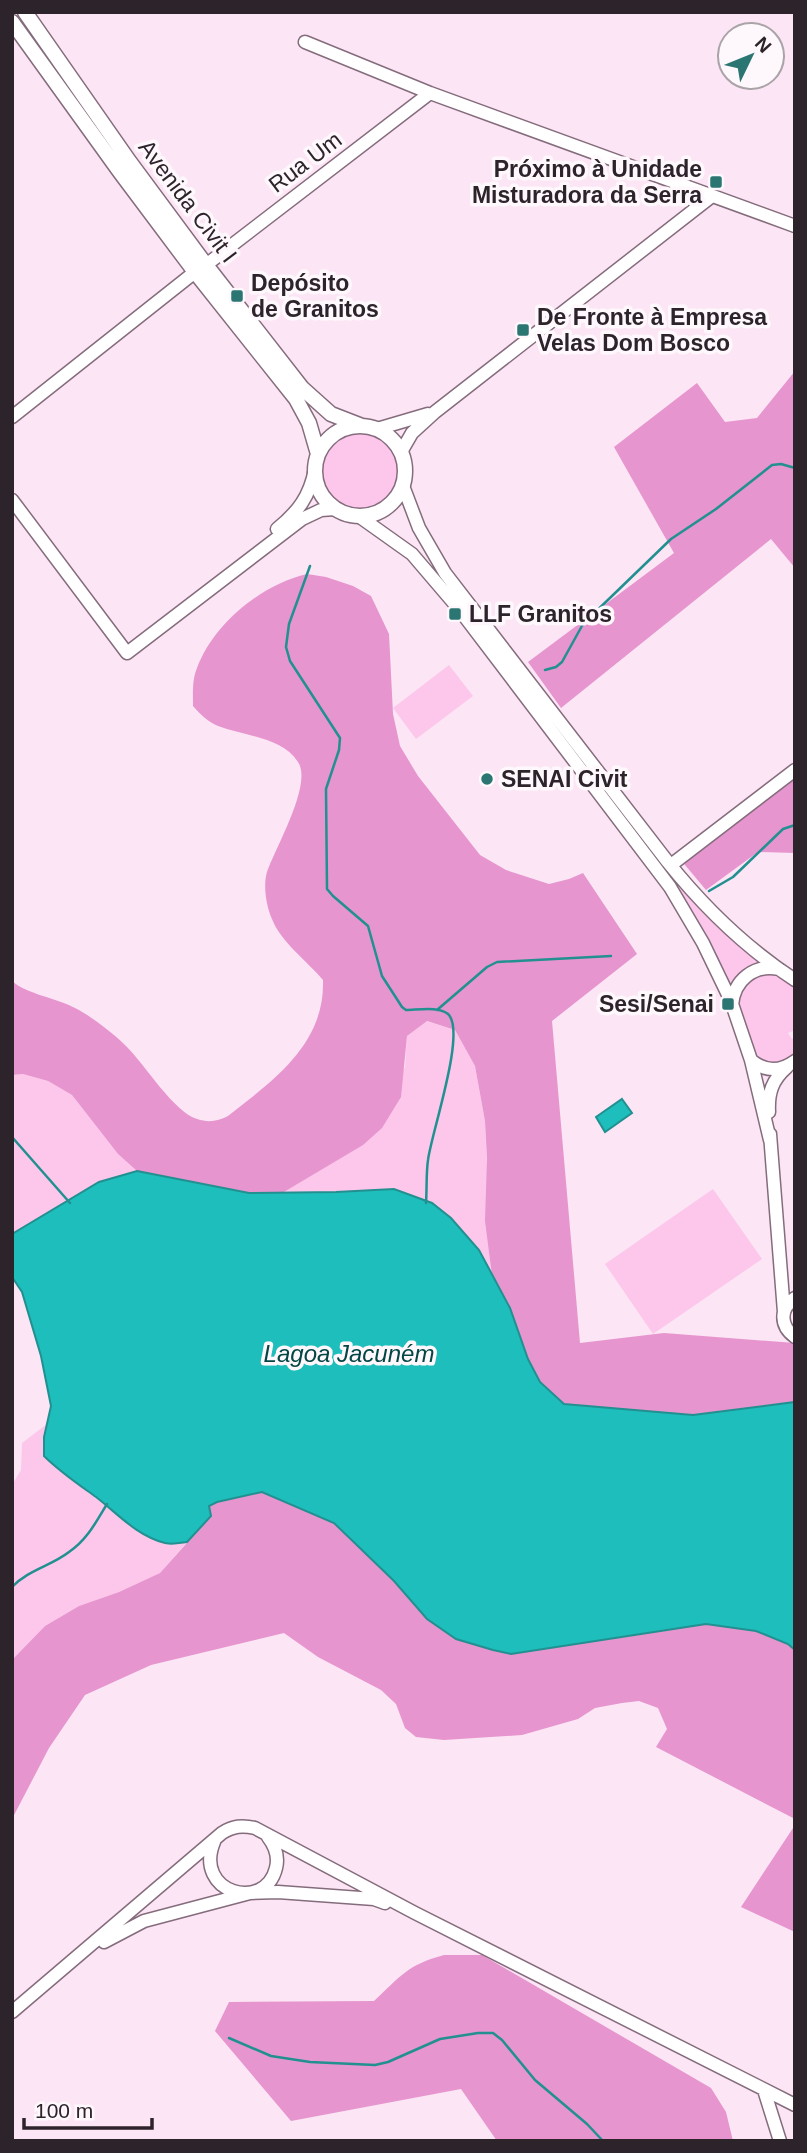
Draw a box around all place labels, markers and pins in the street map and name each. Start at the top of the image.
place label: Próximo à Unidade Misturadora da Serra [472,156,702,208]
marker: Próximo à Unidade Misturadora da Serra [708,174,724,190]
place label: Depósito de Granitos [251,270,379,322]
marker: Depósito de Granitos [229,288,245,304]
place label: De Fronte à Empresa Velas Dom Bosco [537,304,767,356]
marker: De Fronte à Empresa Velas Dom Bosco [515,322,531,338]
place label: LLF Granitos [469,601,612,627]
marker: LLF Granitos [447,606,463,622]
place label: SENAI Civit [501,766,628,792]
marker: SENAI Civit [479,771,495,787]
place label: Sesi/Senai [599,991,714,1017]
marker: Sesi/Senai [720,996,736,1012]

